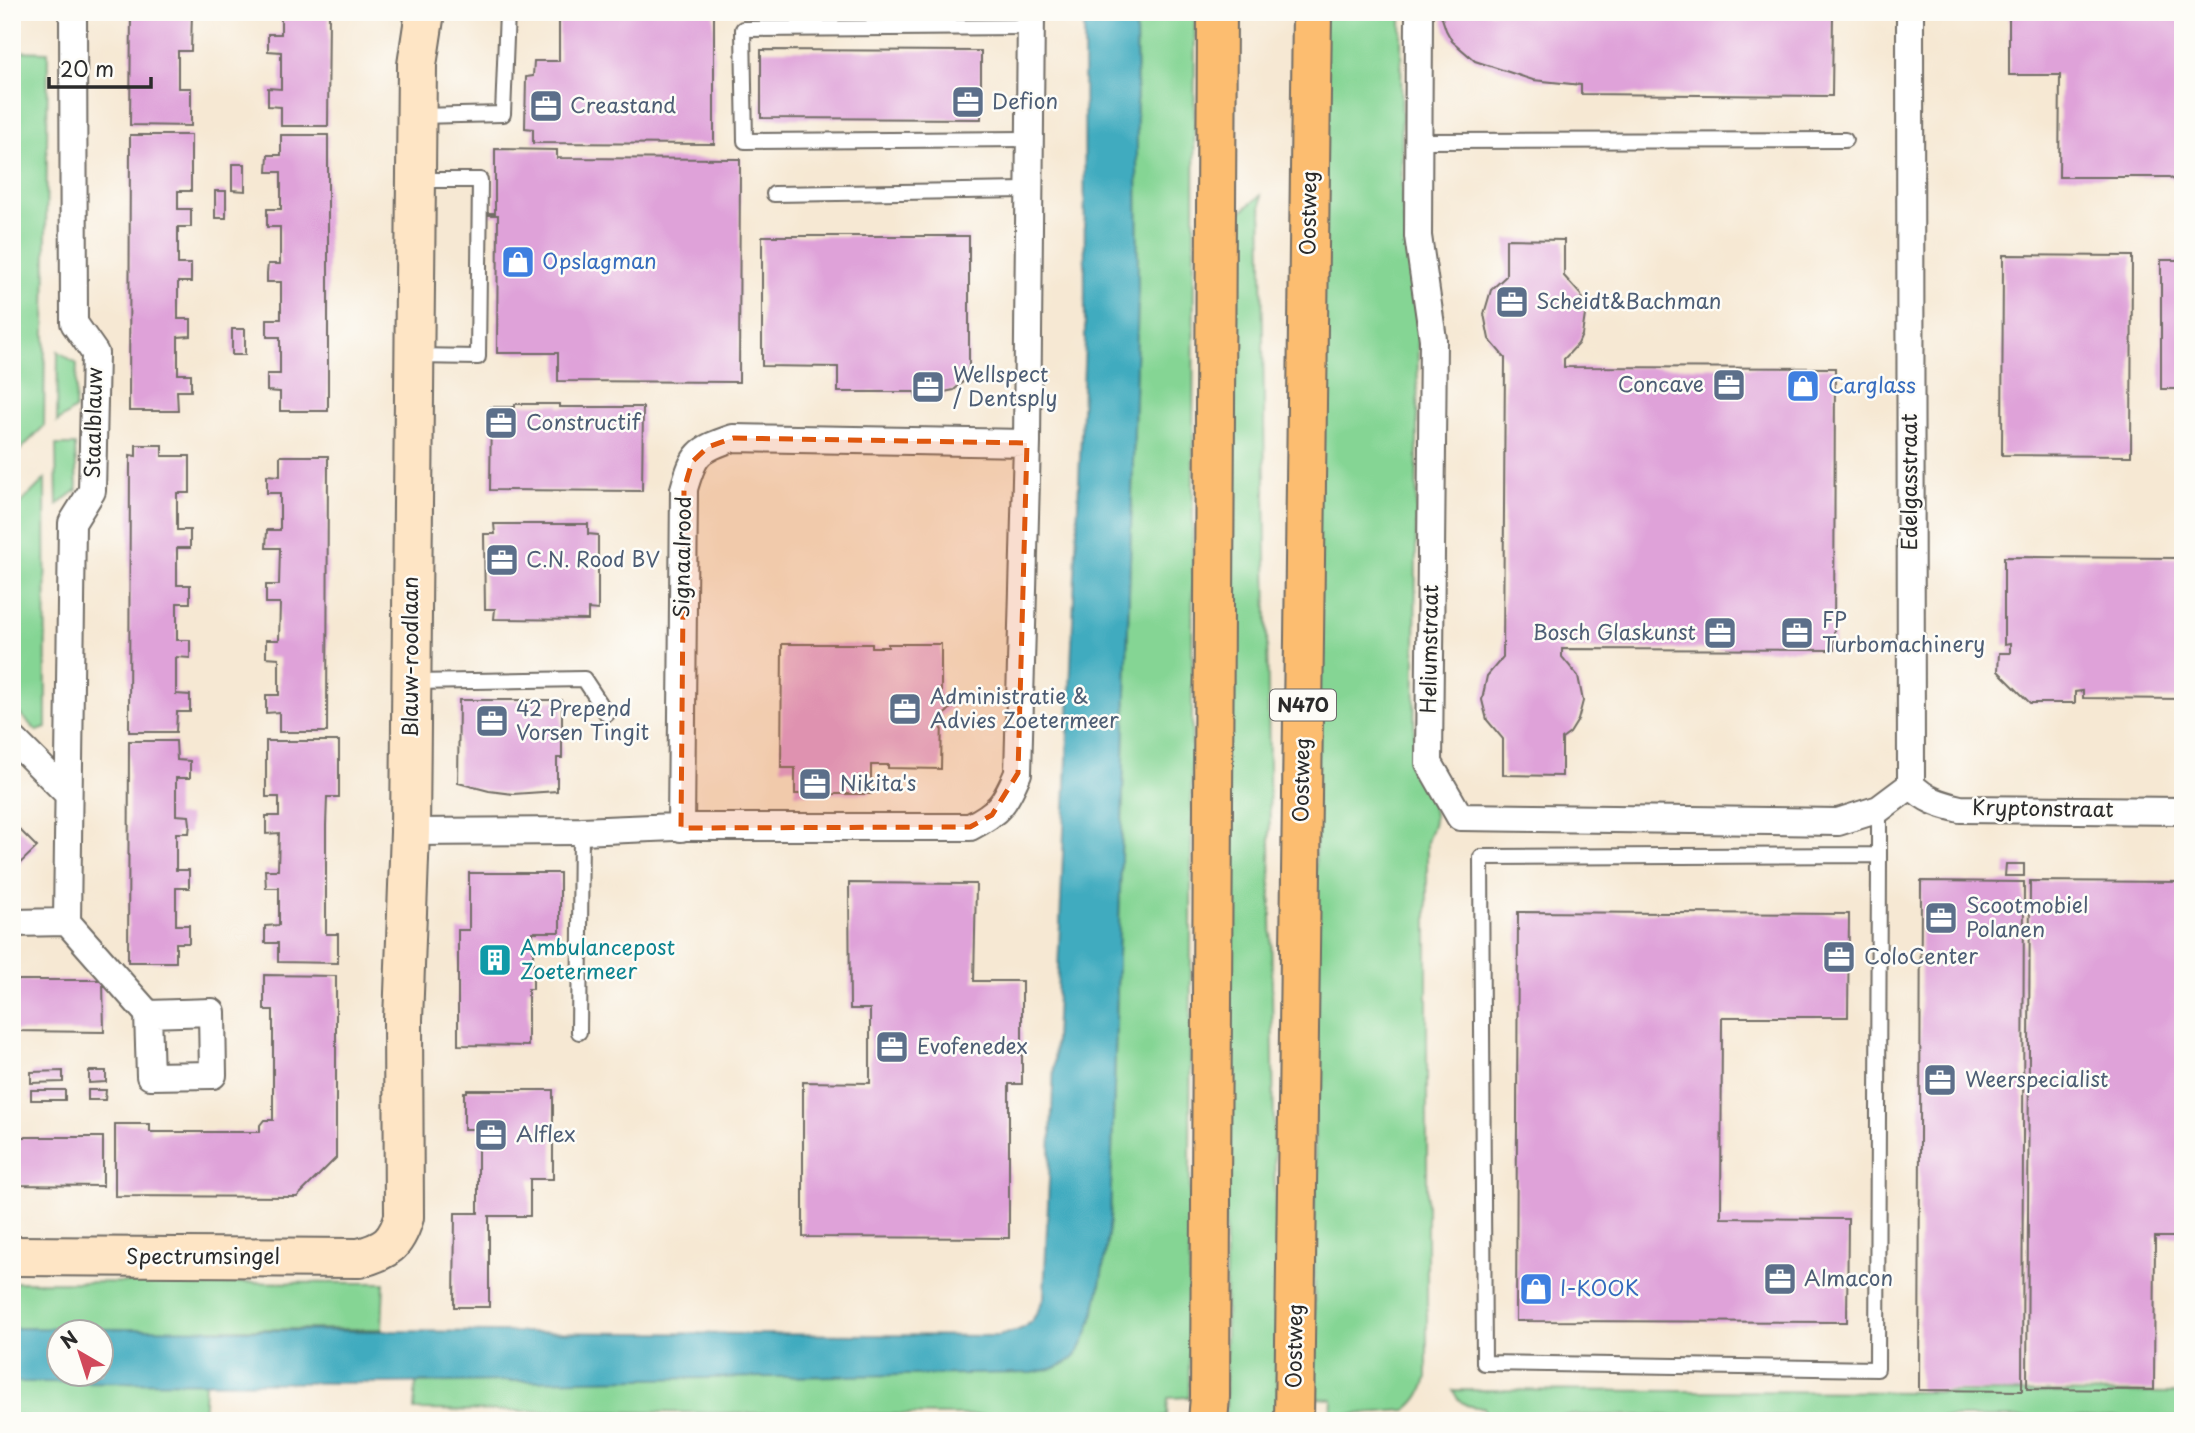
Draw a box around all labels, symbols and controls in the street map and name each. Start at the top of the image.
scale bar [49,46,150,90]
text: 20 m [60,52,114,84]
office icon: Defion [949,83,987,121]
place label: Defion [992,84,1058,116]
office icon: Creastand [527,87,565,125]
place label: Creastand [570,88,676,120]
street label: Oostweg [1290,170,1324,256]
shop icon: Opslagman [499,243,537,281]
place label: Opslagman [542,244,657,276]
office icon: Scheidt&Bachman [1493,283,1531,321]
place label: Scheidt&Bachman [1536,284,1722,316]
place label: Wellspect / Dentsply [953,357,1057,413]
office icon: Concave [1710,366,1748,404]
street label: Staalblauw [75,367,109,479]
place label: Concave [1618,367,1704,399]
shop icon: Carglass [1784,367,1822,405]
office icon: Wellspect / Dentsply [909,368,947,406]
place label: Carglass [1828,368,1916,400]
office icon: Constructif [482,404,520,442]
place label: Constructif [526,405,642,437]
street label: Edelgasstraat [1892,413,1924,551]
street label: Signaalrood [664,496,698,618]
office icon: C.N. Rood BV [483,541,521,579]
place label: C.N. Rood BV [526,542,660,574]
street label: Blauw-roodlaan [393,576,425,738]
street label: Heliumstraat [1411,584,1445,714]
place label: FP Turbomachinery [1822,603,1985,659]
office icon: Bosch Glaskunst [1701,614,1739,652]
office icon: FP Turbomachinery [1778,614,1816,652]
place label: Bosch Glaskunst [1533,615,1696,647]
place label: Administratie & Advies Zoetermeer [930,679,1119,735]
office icon: Administratie & Advies Zoetermeer [886,690,924,728]
road number: N470 [1270,690,1336,720]
place label: 42 Prepend Vorsen Tingit [516,691,649,747]
office icon: 42 Prepend Vorsen Tingit [473,702,511,740]
street label: Oostweg [1283,737,1317,823]
office icon: Nikita's [796,765,834,803]
place label: Nikita's [840,766,916,798]
street label: Kryptonstraat [1972,790,2114,824]
place label: Scootmobiel Polanen [1966,888,2089,944]
office icon: Scootmobiel Polanen [1922,899,1960,937]
place label: Ambulancepost Zoetermeer [520,930,675,986]
office icon: ColoCenter [1820,938,1858,976]
place label: ColoCenter [1864,939,1978,971]
building icon: Ambulancepost Zoetermeer [476,941,514,979]
office icon: Evofenedex [873,1028,911,1066]
place label: Evofenedex [917,1029,1028,1061]
office icon: Weerspecialist [1921,1061,1959,1099]
place label: Weerspecialist [1965,1062,2108,1094]
office icon: Alflex [472,1116,510,1154]
place label: Alflex [516,1117,576,1149]
street label: Spectrumsingel [126,1239,280,1271]
office icon: Almacon [1761,1260,1799,1298]
place label: Almacon [1804,1261,1893,1293]
shop icon: I-KOOK [1517,1270,1555,1308]
place label: I-KOOK [1560,1271,1639,1303]
street label: Oostweg [1276,1303,1310,1389]
north arrow [46,1318,116,1388]
text: N [54,1323,83,1355]

